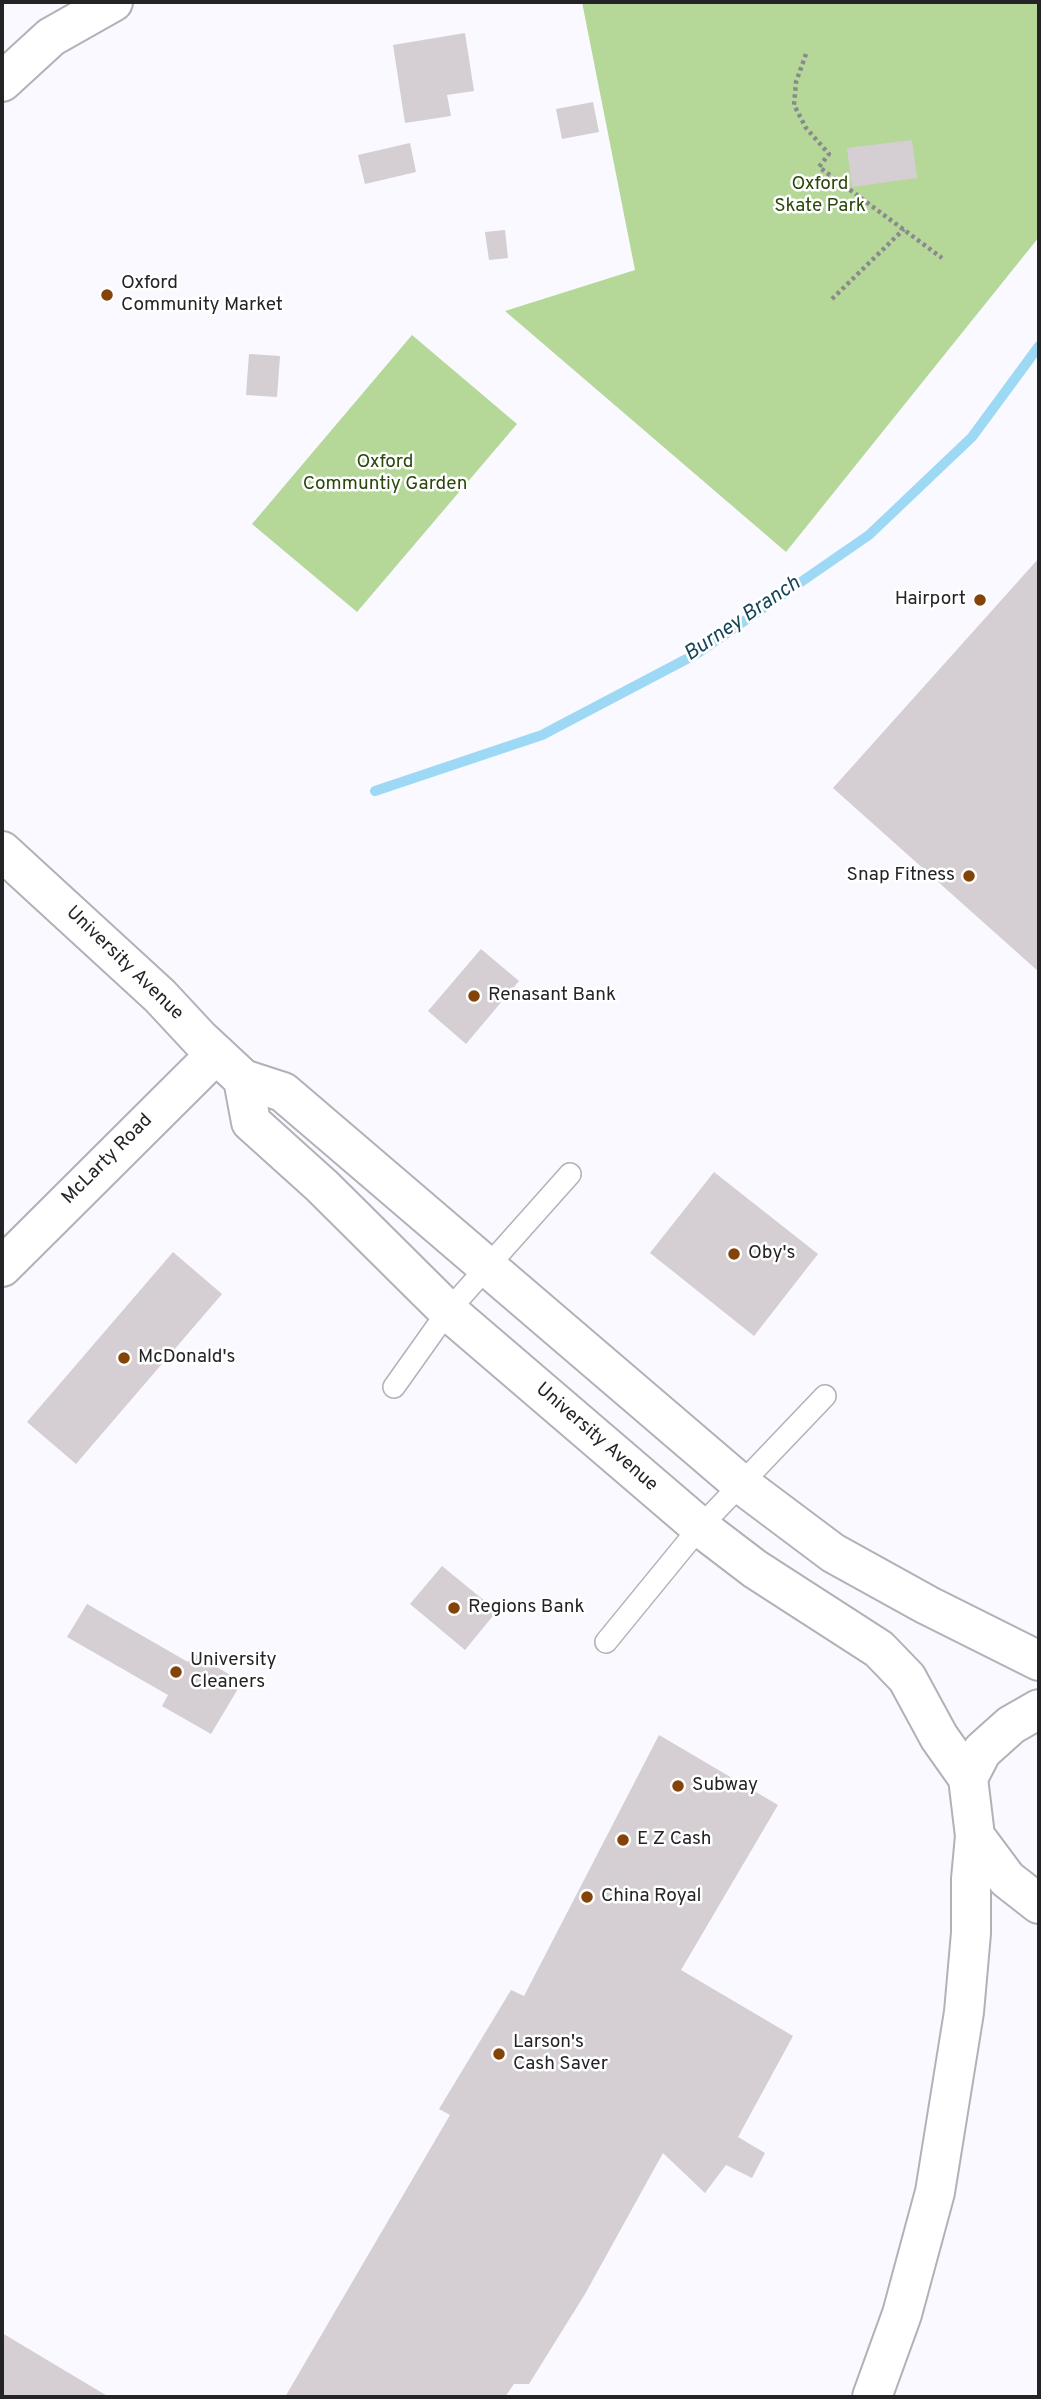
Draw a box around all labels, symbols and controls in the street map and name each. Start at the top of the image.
park label: Oxford Skate Park [774,174,866,218]
place label: Oxford Community Market [121,273,283,317]
marker: Oxford Community Market [99,287,115,303]
park label: Oxford Communtiy Garden [303,452,467,496]
water label: Burney Branch [680,572,806,668]
place label: Hairport [895,589,966,611]
marker: Hairport [972,592,988,608]
place label: Snap Fitness [847,865,955,887]
marker: Snap Fitness [961,868,977,884]
street label: University Avenue [61,902,187,1026]
place label: Renasant Bank [488,985,616,1007]
marker: Renasant Bank [466,988,482,1004]
street label: McLarty Road [58,1110,158,1210]
place label: Oby's [748,1243,795,1265]
marker: Oby's [726,1246,742,1262]
place label: McDonald's [138,1347,236,1369]
marker: McDonald's [116,1350,132,1366]
street label: University Avenue [530,1379,662,1497]
place label: Regions Bank [468,1597,584,1619]
marker: Regions Bank [446,1600,462,1616]
place label: University Cleaners [190,1650,276,1694]
marker: University Cleaners [168,1664,184,1680]
place label: Subway [692,1775,758,1797]
marker: Subway [670,1778,686,1794]
place label: E Z Cash [637,1829,712,1851]
marker: E Z Cash [615,1832,631,1848]
place label: China Royal [601,1886,701,1908]
marker: China Royal [579,1889,595,1905]
place label: Larson's Cash Saver [513,2032,608,2076]
marker: Larson's Cash Saver [491,2046,507,2062]

